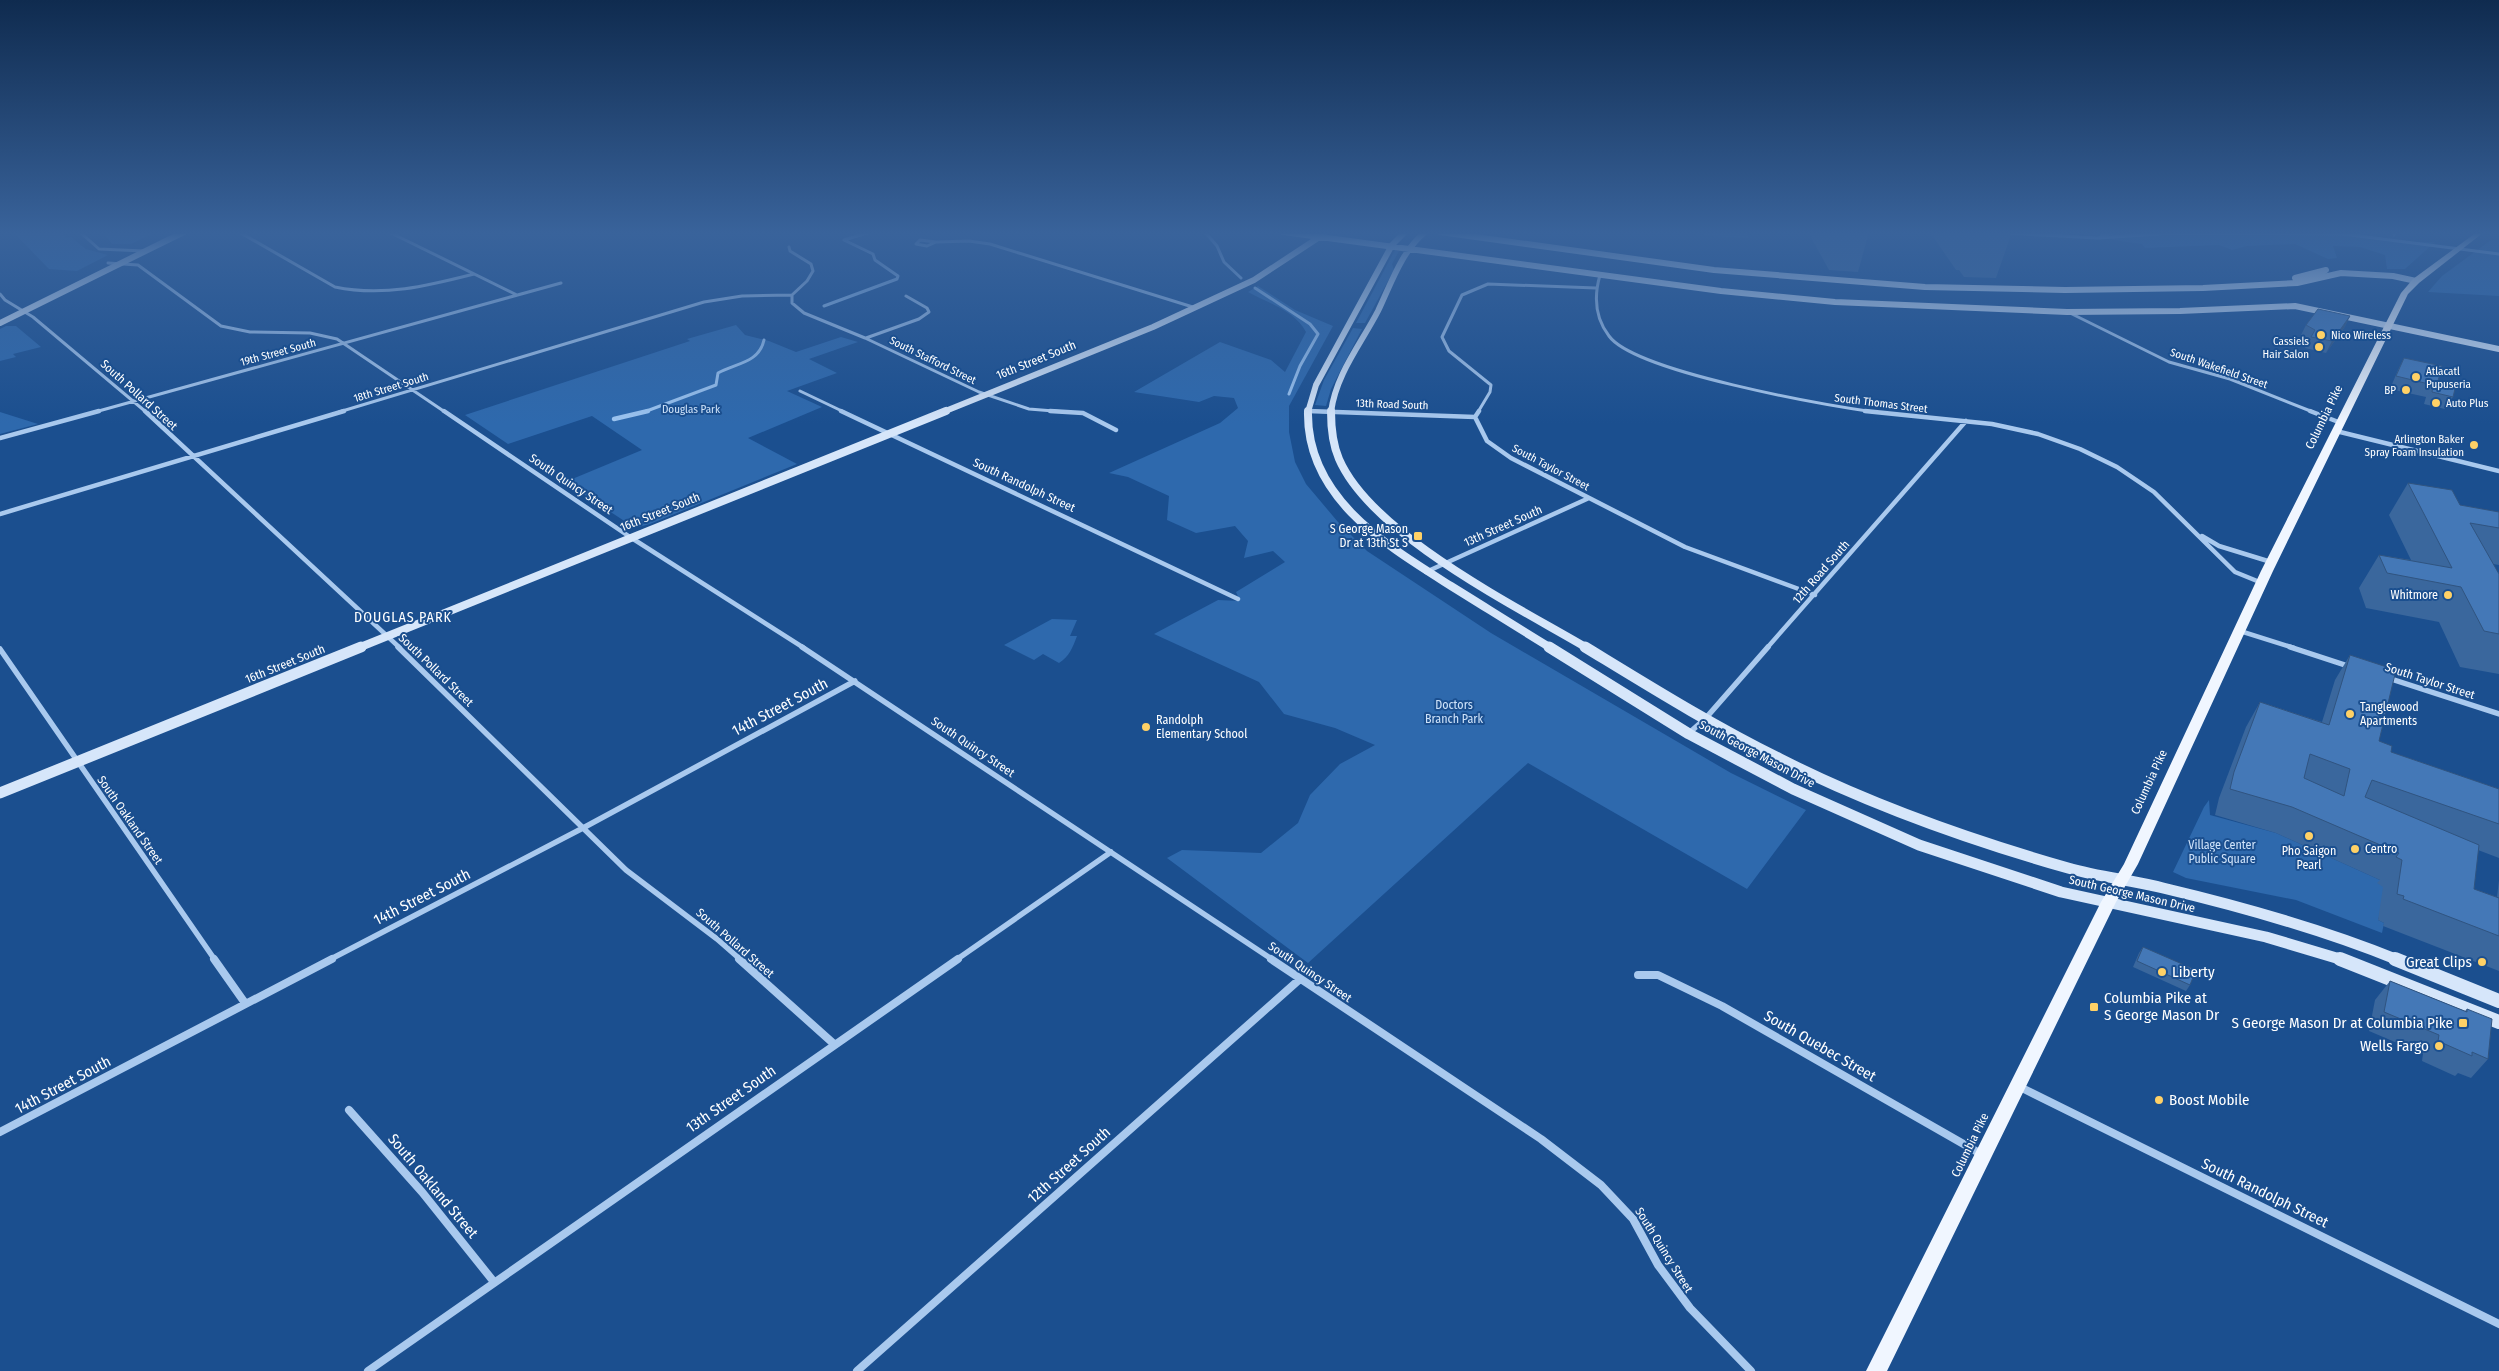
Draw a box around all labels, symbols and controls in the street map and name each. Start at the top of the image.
marker: Nico Wireless [2315,329,2327,341]
place label: Nico Wireless [2331,329,2391,342]
street label: South Stafford Street [887,334,979,387]
place label: Cassiels Hair Salon [2263,335,2309,361]
street label: 19th Street South [239,336,317,369]
street label: 16th Street South [994,338,1078,382]
marker: Cassiels Hair Salon [2313,341,2325,353]
street label: South Wakefield Street [2168,346,2270,391]
street label: South Pollard Street [98,357,180,433]
place label: Atlacatl Pupuseria [2426,365,2471,391]
street label: 18th Street South [352,370,430,405]
marker: Atlacatl Pupuseria [2410,371,2422,383]
street label: Columbia Pike [2302,383,2346,451]
place label: BP [2384,384,2396,397]
marker: BP [2400,384,2412,396]
street label: South Thomas Street [1834,391,1929,416]
street label: 13th Road South [1355,397,1429,412]
marker: Auto Plus [2430,397,2442,409]
place label: Auto Plus [2446,397,2489,410]
park label: Douglas Park [662,403,721,416]
place label: Arlington Baker Spray Foam Insulation [2365,433,2464,459]
marker: Arlington Baker Spray Foam Insulation [2468,439,2480,451]
street label: South Taylor Street [1510,442,1592,493]
street label: South Quincy Street [527,451,615,517]
street label: South Randolph Street [971,455,1077,515]
street label: 16th Street South [618,490,702,534]
street label: 13th Street South [1462,502,1544,550]
place label: S George Mason Dr at 13th St S [1330,522,1408,550]
marker: S George Mason Dr at 13th St S [1412,530,1424,542]
street label: 12th Road South [1790,537,1852,607]
place label: Whitmore [2390,588,2438,602]
marker: Whitmore [2442,589,2454,601]
district label: DOUGLAS PARK [354,609,452,626]
street label: South Pollard Street [396,631,476,709]
street label: 16th Street South [243,642,327,686]
street label: South Taylor Street [2383,660,2477,702]
street label: 14th Street South [729,674,831,740]
park label: Doctors Branch Park [1425,698,1483,726]
place label: Tanglewood Apartments [2360,700,2419,728]
marker: Tanglewood Apartments [2344,708,2356,720]
place label: Randolph Elementary School [1156,713,1247,741]
street label: South Quincy Street [929,714,1017,780]
street label: South George Mason Drive [1697,717,1817,791]
marker: Randolph Elementary School [1140,721,1152,733]
street label: Columbia Pike [2128,747,2170,817]
street label: South Oakland Street [94,773,166,867]
marker: Pho Saigon Pearl [2303,830,2315,842]
park label: Village Center Public Square [2188,838,2256,866]
place label: Centro [2365,842,2397,856]
marker: Centro [2349,843,2361,855]
place label: Pho Saigon Pearl [2282,844,2336,872]
street label: 14th Street South [371,865,473,929]
street label: South George Mason Drive [2067,873,2197,915]
street label: South Pollard Street [693,905,777,981]
street label: South Quincy Street [1266,939,1354,1005]
place label: Great Clips [2406,953,2472,971]
marker: Great Clips [2476,956,2488,968]
place label: Liberty [2172,963,2215,981]
marker: Liberty [2156,966,2168,978]
place label: Columbia Pike at S George Mason Dr [2104,989,2220,1024]
marker: Columbia Pike at S George Mason Dr [2088,1001,2100,1013]
street label: South Quebec Street [1761,1007,1879,1085]
place label: S George Mason Dr at Columbia Pike [2231,1014,2453,1032]
marker: S George Mason Dr at Columbia Pike [2457,1017,2469,1029]
place label: Wells Fargo [2360,1037,2429,1055]
marker: Wells Fargo [2433,1040,2445,1052]
street label: 14th Street South [12,1052,114,1118]
street label: 13th Street South [683,1061,779,1137]
place label: Boost Mobile [2169,1091,2249,1109]
marker: Boost Mobile [2153,1094,2165,1106]
street label: Columbia Pike [1948,1111,1992,1179]
street label: 12th Street South [1024,1123,1114,1207]
street label: South Oakland Street [384,1130,482,1242]
street label: South Randolph Street [2199,1154,2331,1232]
street label: South Quincy Street [1632,1205,1696,1295]

